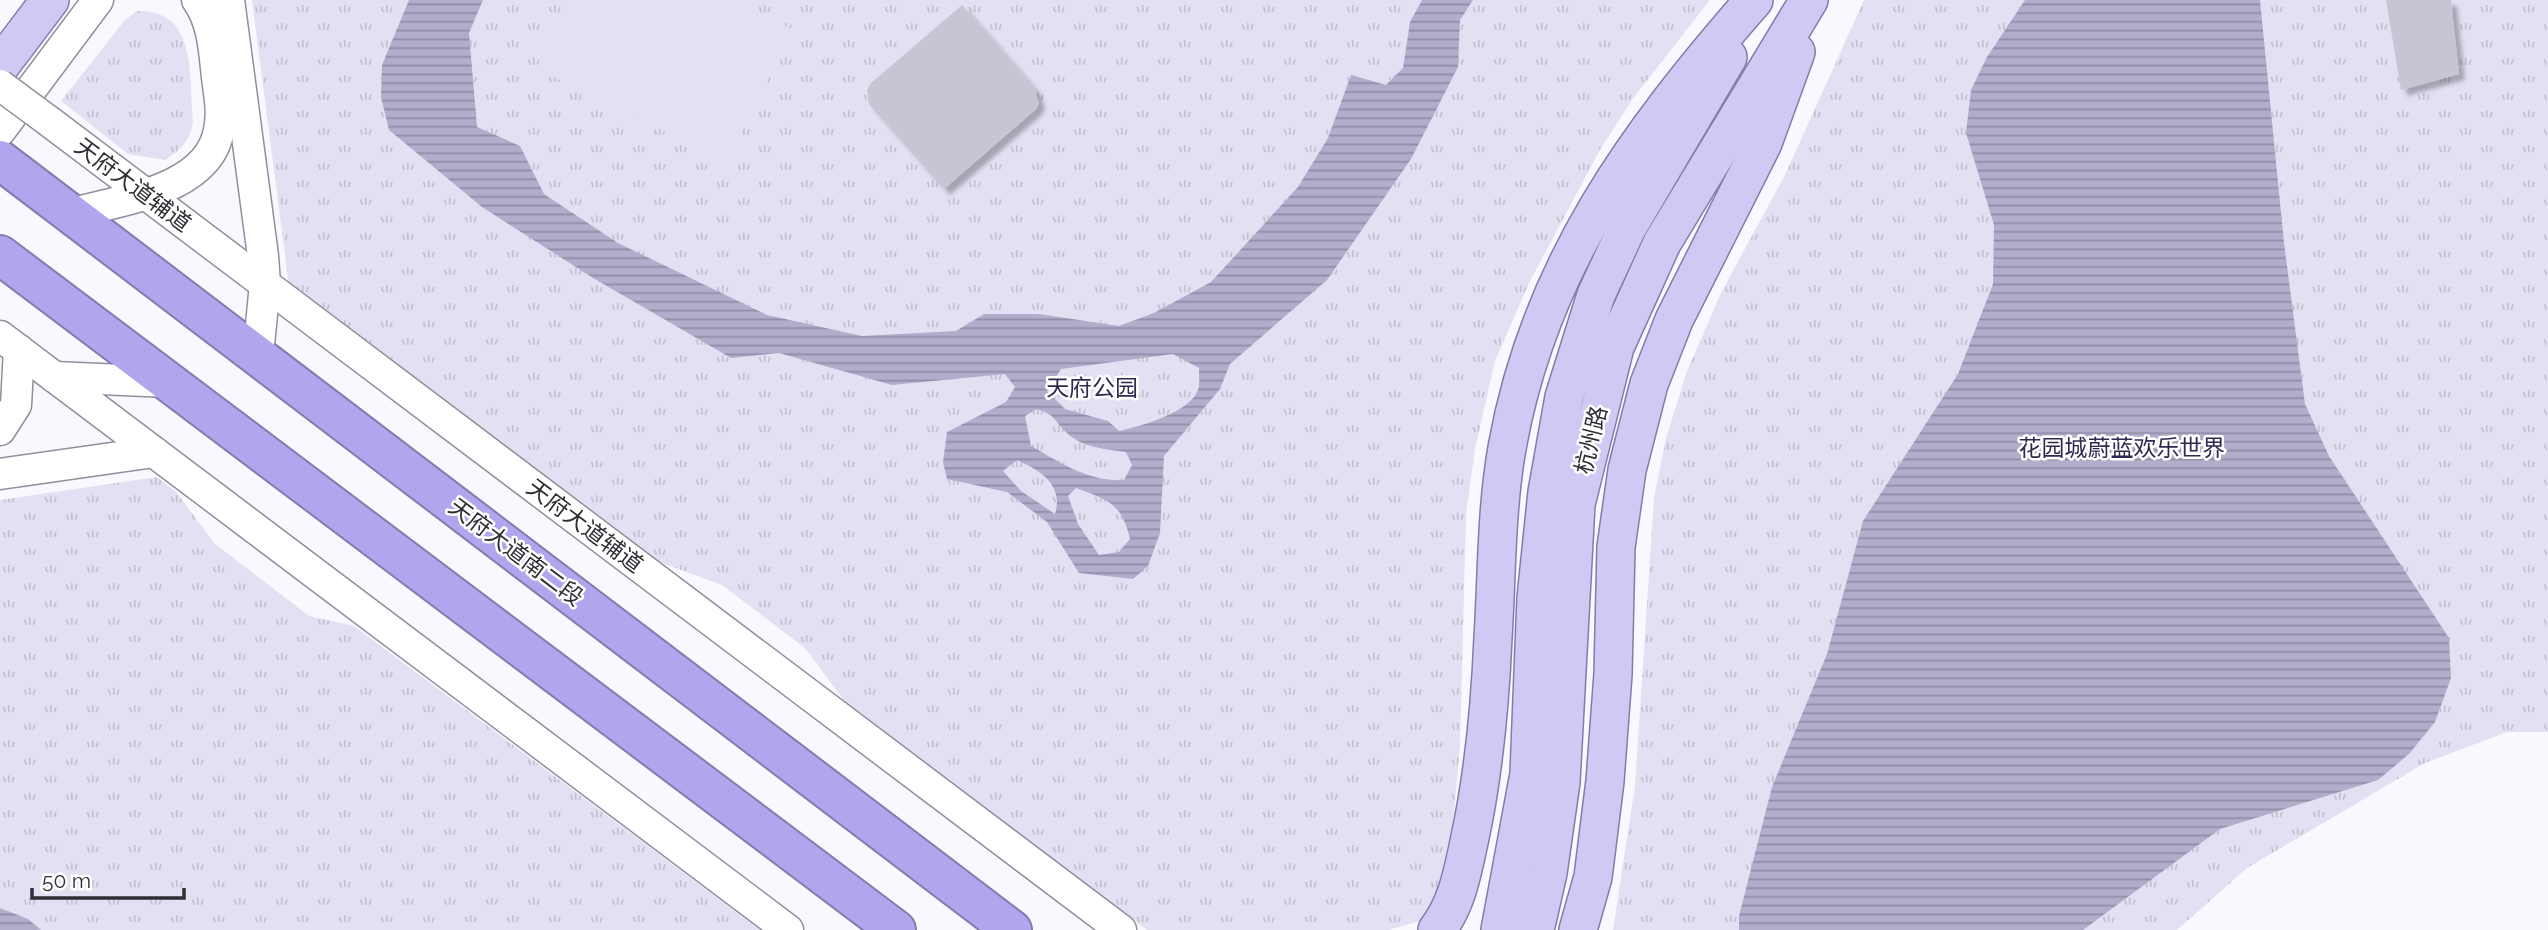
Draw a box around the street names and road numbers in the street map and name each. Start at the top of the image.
street label: 天府大道辅道 [70,132,197,237]
street label: 杭州路 [1569,403,1612,477]
street label: 天府大道辅道 [522,473,649,578]
street label: 天府大道南二段 [444,492,589,611]

